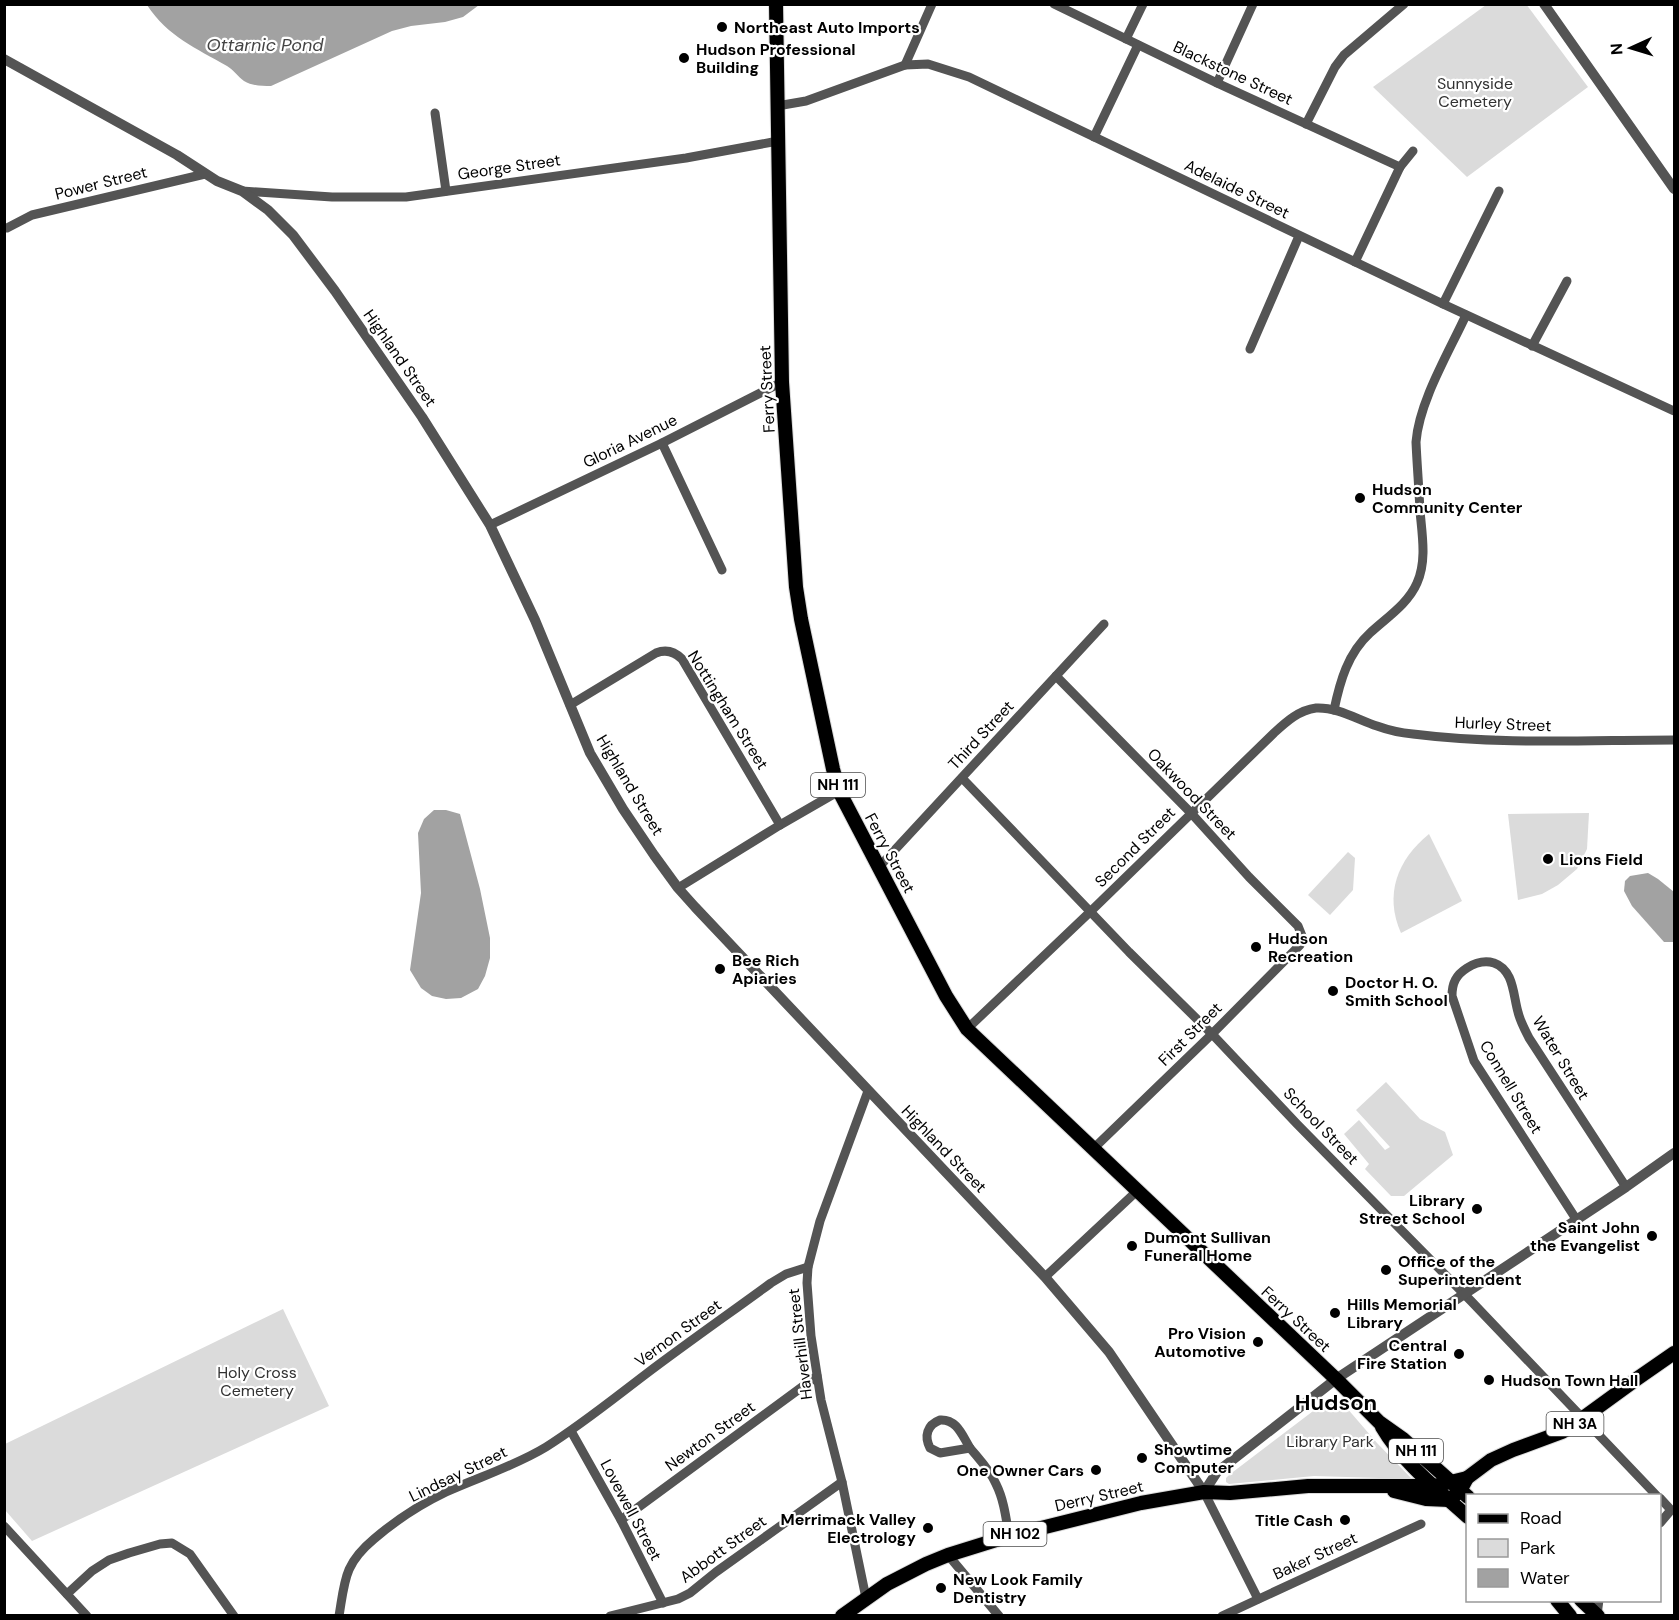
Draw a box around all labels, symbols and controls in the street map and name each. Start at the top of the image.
place label: Northeast Auto Imports [734,17,920,38]
north arrow [1601,18,1661,78]
marker: Northeast Auto Imports [715,20,729,34]
water label: Ottarnic Pond [206,33,324,57]
street label: Blackstone Street [1170,36,1296,110]
place label: Hudson Professional Building [696,39,856,78]
text: N [1606,42,1627,56]
marker: Hudson Professional Building [677,51,691,65]
park label: Sunnyside Cemetery [1437,73,1513,112]
street label: George Street [456,149,562,185]
street label: Adelaide Street [1181,155,1293,223]
street label: Power Street [53,161,149,205]
street label: Highland Street [359,305,441,411]
street label: Ferry Street [754,345,780,433]
street label: Gloria Avenue [579,409,681,473]
place label: Hudson Community Center [1372,479,1523,518]
marker: Hudson Community Center [1353,491,1367,505]
street label: Nottingham Street [683,647,773,773]
street label: Third Street [944,696,1018,774]
street label: Hurley Street [1454,712,1552,736]
street label: Highland Street [592,731,668,839]
street label: Oakwood Street [1143,744,1241,844]
road number: NH 111 [811,773,865,797]
street label: Second Street [1090,802,1180,892]
street label: Ferry Street [860,809,920,897]
place label: Lions Field [1560,849,1643,870]
marker: Lions Field [1541,852,1555,866]
place label: Hudson Recreation [1268,928,1353,967]
marker: Hudson Recreation [1249,940,1263,954]
place label: Bee Rich Apiaries [732,950,799,989]
marker: Bee Rich Apiaries [713,962,727,976]
place label: Doctor H. O. Smith School [1345,972,1448,1011]
marker: Doctor H. O. Smith School [1326,984,1340,998]
street label: First Street [1154,998,1226,1070]
street label: Water Street [1528,1012,1594,1104]
street label: Connell Street [1475,1037,1547,1137]
street label: School Street [1279,1083,1363,1169]
street label: Highland Street [897,1101,991,1197]
place label: Library Street School [1359,1190,1465,1229]
marker: Library Street School [1470,1202,1484,1216]
place label: Saint John the Evangelist [1530,1217,1640,1256]
place label: Dumont Sullivan Funeral Home [1144,1227,1271,1266]
marker: Saint John the Evangelist [1645,1229,1659,1243]
marker: Dumont Sullivan Funeral Home [1125,1239,1139,1253]
place label: Office of the Superintendent [1398,1251,1522,1290]
marker: Office of the Superintendent [1379,1263,1393,1277]
street label: Ferry Street [1257,1281,1335,1357]
street label: Haverhill Street [783,1287,817,1401]
street label: Vernon Street [631,1294,725,1372]
place label: Hills Memorial Library [1347,1294,1457,1333]
marker: Hills Memorial Library [1328,1306,1342,1320]
place label: Pro Vision Automotive [1154,1323,1246,1362]
marker: Pro Vision Automotive [1251,1335,1265,1349]
place label: Central Fire Station [1357,1335,1447,1374]
marker: Central Fire Station [1452,1347,1466,1361]
park label: Holy Cross Cemetery [217,1362,297,1401]
place label: Hudson Town Hall [1501,1370,1638,1391]
marker: Hudson Town Hall [1482,1373,1496,1387]
district label: Hudson [1295,1388,1377,1417]
street label: Newton Street [661,1396,759,1476]
road number: NH 3A [1546,1412,1604,1436]
park label: Library Park [1286,1431,1374,1452]
place label: Showtime Computer [1154,1439,1234,1478]
road number: NH 111 [1389,1439,1443,1463]
street label: Lindsay Street [406,1441,510,1507]
marker: Showtime Computer [1135,1451,1149,1465]
street label: Lovewell Street [596,1456,666,1564]
place label: One Owner Cars [956,1460,1084,1481]
marker: One Owner Cars [1089,1463,1103,1477]
street label: Derry Street [1053,1476,1145,1516]
legend [1466,1494,1661,1602]
text: Road [1520,1506,1562,1530]
place label: Merrimack Valley Electrology [780,1509,916,1548]
place label: Title Cash [1255,1510,1333,1531]
street label: Abbott Street [676,1511,770,1587]
marker: Title Cash [1338,1513,1352,1527]
marker: Merrimack Valley Electrology [921,1521,935,1535]
road number: NH 102 [984,1522,1046,1546]
street label: Baker Street [1270,1527,1360,1585]
text: Park [1520,1536,1556,1560]
text: Water [1520,1566,1570,1590]
place label: New Look Family Dentistry [953,1569,1083,1608]
marker: New Look Family Dentistry [934,1581,948,1595]

